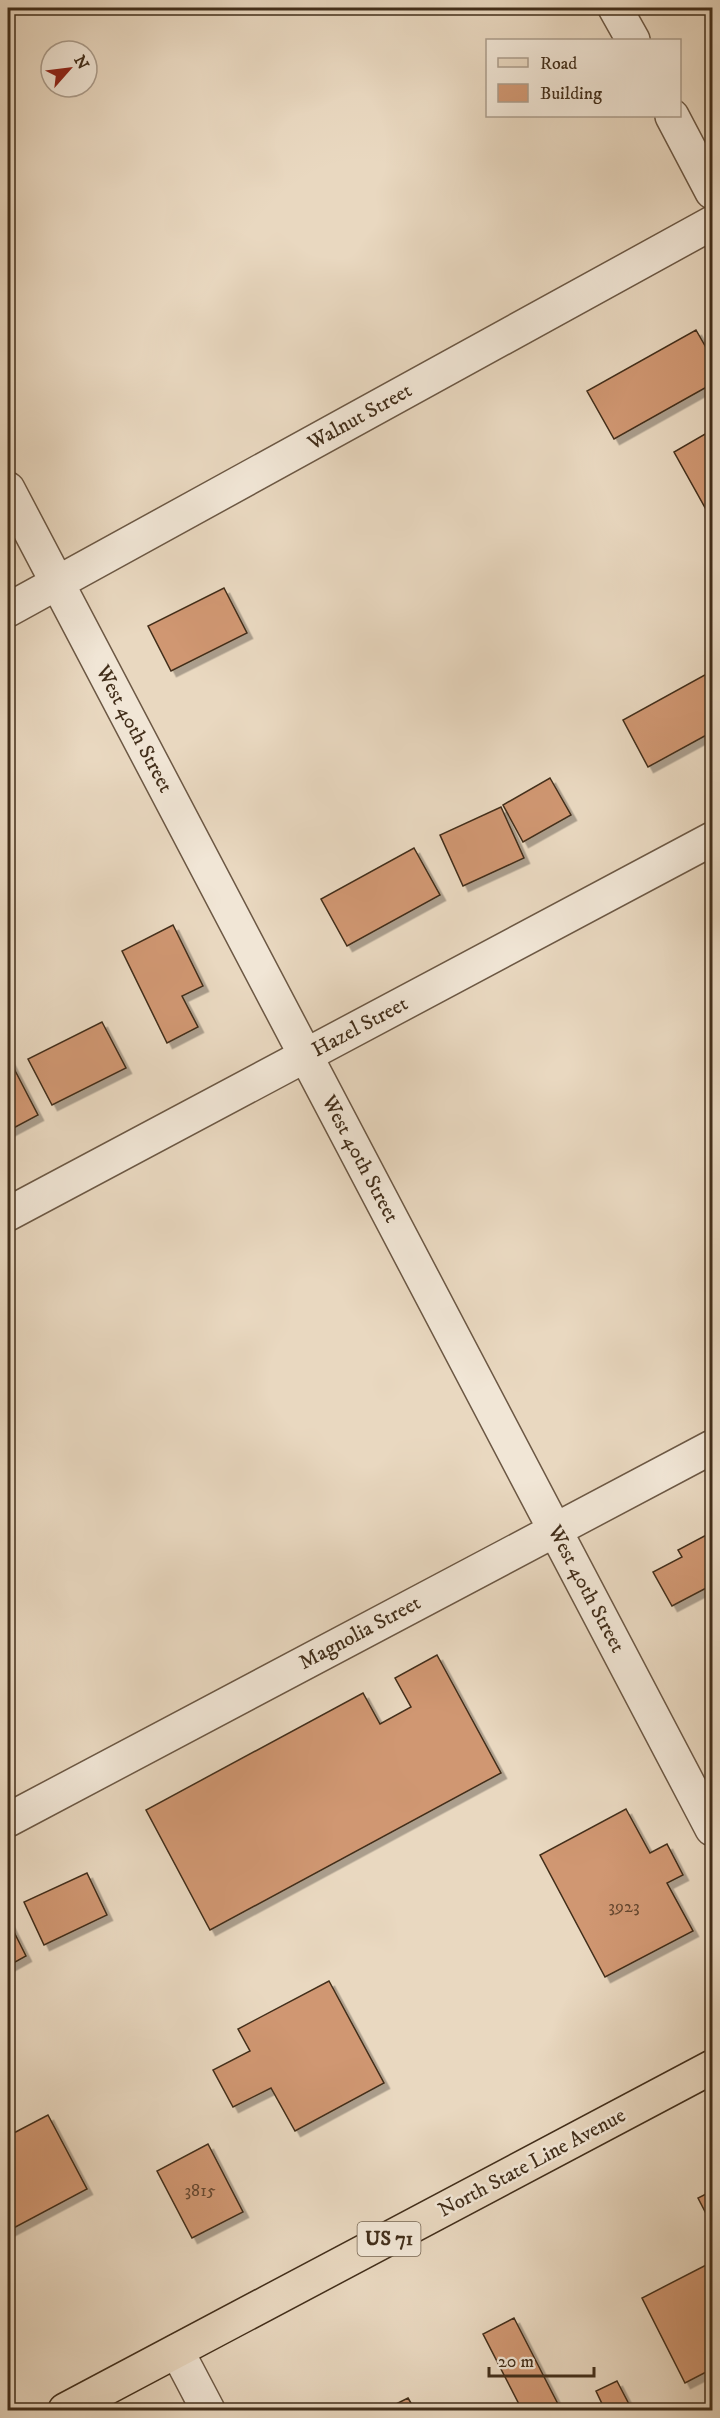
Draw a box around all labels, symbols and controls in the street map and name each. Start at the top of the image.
north arrow [39,39,99,99]
legend [486,39,681,117]
text: N [69,52,93,73]
text: Road [540,53,577,75]
text: Building [540,83,602,105]
street label: Walnut Street [302,378,417,457]
street label: West 40th Street [89,660,179,797]
street label: Hazel Street [308,991,413,1063]
street label: West 40th Street [315,1090,405,1227]
street label: West 40th Street [541,1520,631,1657]
street label: Magnolia Street [295,1590,426,1676]
house number: 3923 [608,1896,640,1918]
street label: North State Line Avenue [434,2102,631,2223]
house number: 3815 [184,2180,216,2202]
road number: US 71 [358,2222,420,2256]
scale bar [489,2340,594,2378]
text: 20 m [498,2351,534,2373]

